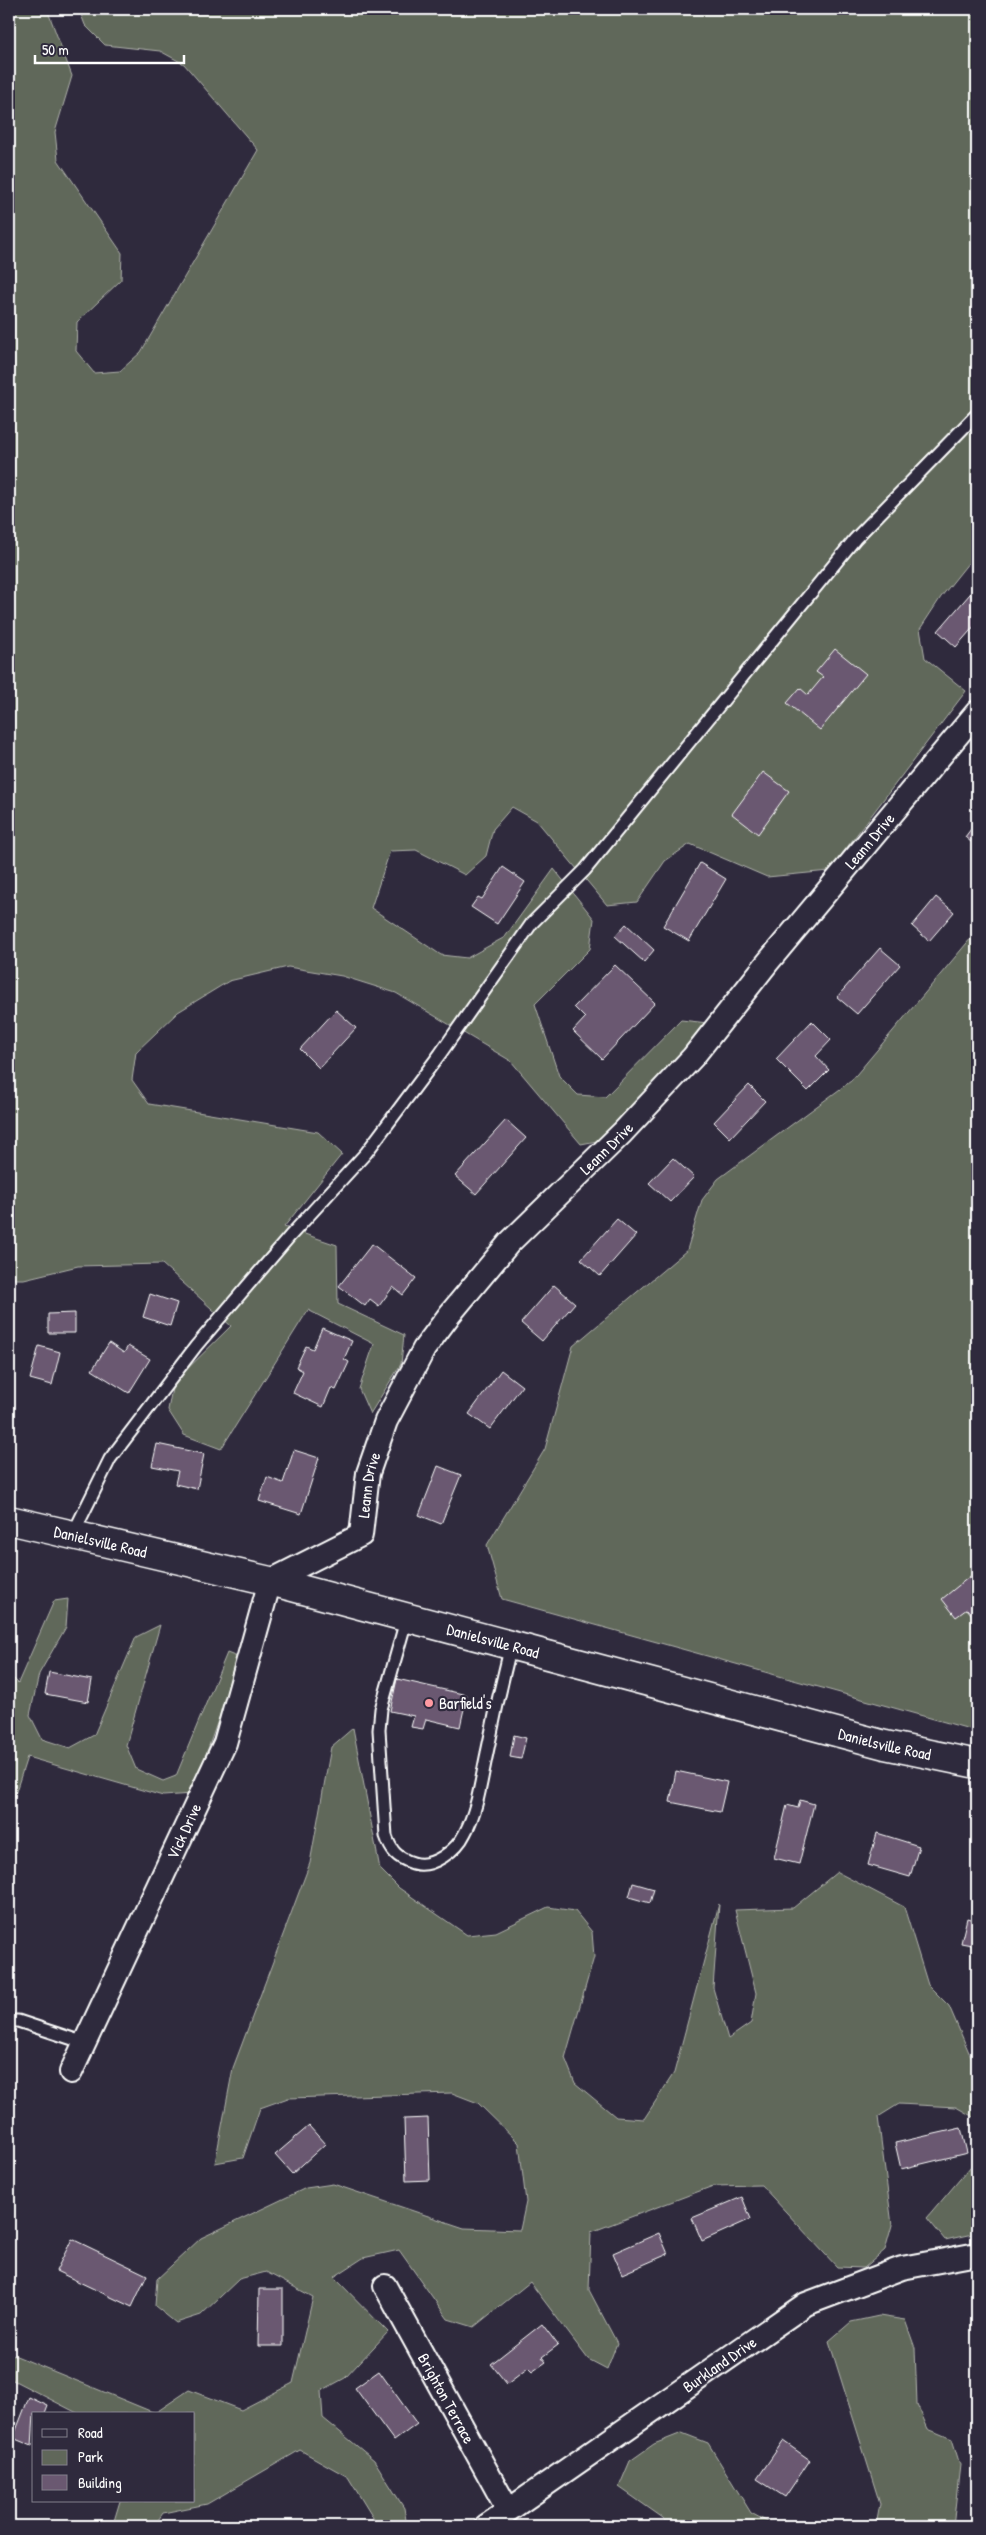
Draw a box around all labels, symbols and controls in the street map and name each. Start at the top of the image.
scale bar [35,32,184,64]
text: 50 m [42,39,69,60]
street label: Leann Drive [840,807,900,873]
street label: Leann Drive [575,1117,638,1179]
street label: Leann Drive [352,1448,386,1519]
street label: Danielsville Road [52,1520,149,1563]
street label: Danielsville Road [445,1618,542,1663]
place label: Barfield's [439,1692,492,1714]
marker: Barfield's [423,1697,435,1709]
street label: Danielsville Road [836,1722,933,1765]
street label: Vick Drive [161,1799,207,1863]
street label: Burkland Drive [678,2330,761,2397]
street label: Brighton Terrace [413,2349,481,2448]
legend [32,2412,195,2502]
text: Road [78,2422,103,2443]
text: Park [78,2446,103,2467]
text: Building [78,2472,122,2493]

